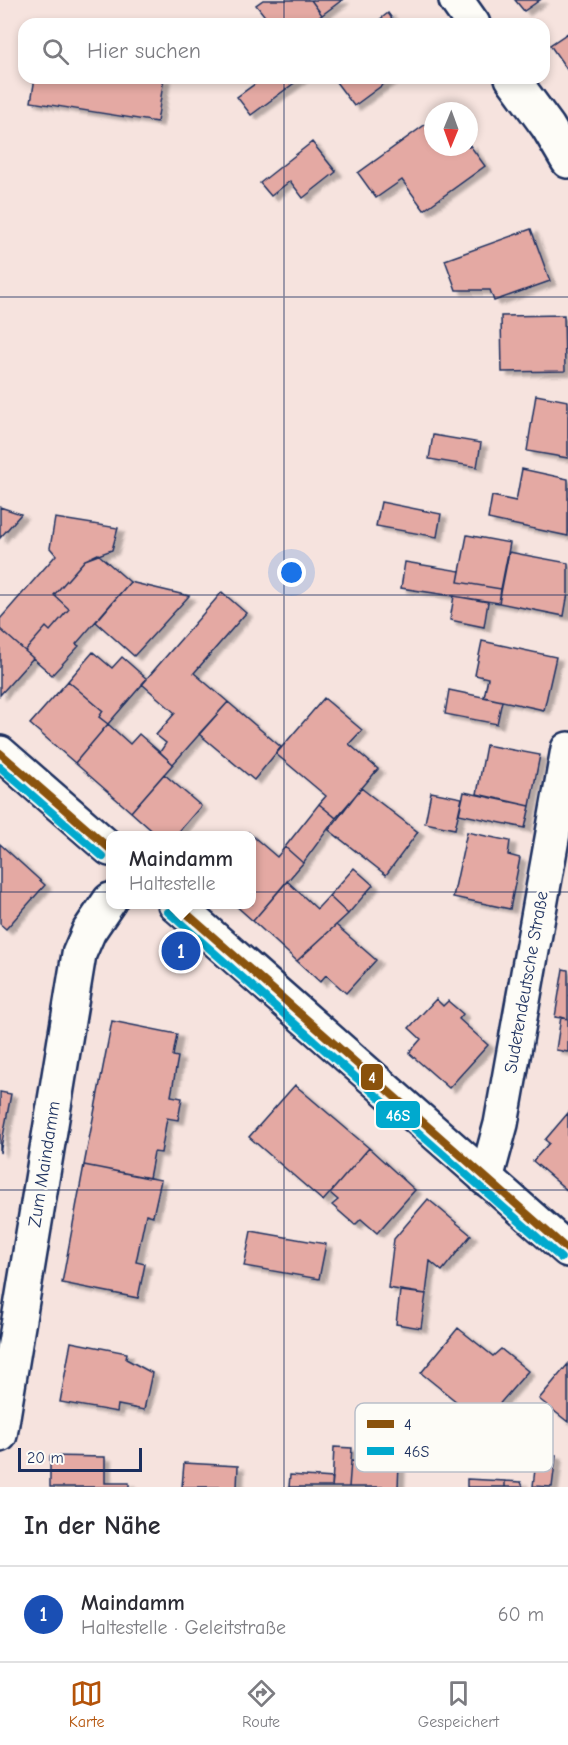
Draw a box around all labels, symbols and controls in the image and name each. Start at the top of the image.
search box [18,18,550,84]
icon: search [39,35,72,68]
text: Hier suchen [87,38,201,64]
north arrow [424,102,478,156]
your location [277,558,306,587]
popup [106,831,256,909]
text: Maindamm [129,846,233,872]
text: Haltestelle [129,872,216,895]
street label: Sudetendeutsche Straße [500,889,553,1075]
pin: 1 [162,928,201,974]
line badge: 4 [360,1063,384,1091]
text: 4 [368,1069,376,1087]
street label: Zum Maindamm [24,1099,65,1229]
line badge: 46S [375,1100,421,1129]
text: 46S [386,1107,411,1125]
legend [355,1403,553,1472]
text: 4 [404,1416,412,1434]
text: 46S [404,1443,429,1461]
scale bar [18,1445,142,1472]
text: 20 m [27,1449,64,1467]
text: In der Nähe [24,1511,161,1541]
text: Maindamm [81,1590,185,1616]
text: 1 [40,1603,47,1626]
text: 60 m [498,1603,544,1626]
text: Haltestelle · Geleitstraße [81,1616,286,1639]
tab: Karte [69,1677,104,1731]
tab: Route [242,1677,280,1731]
tab: Gespeichert [418,1677,499,1731]

